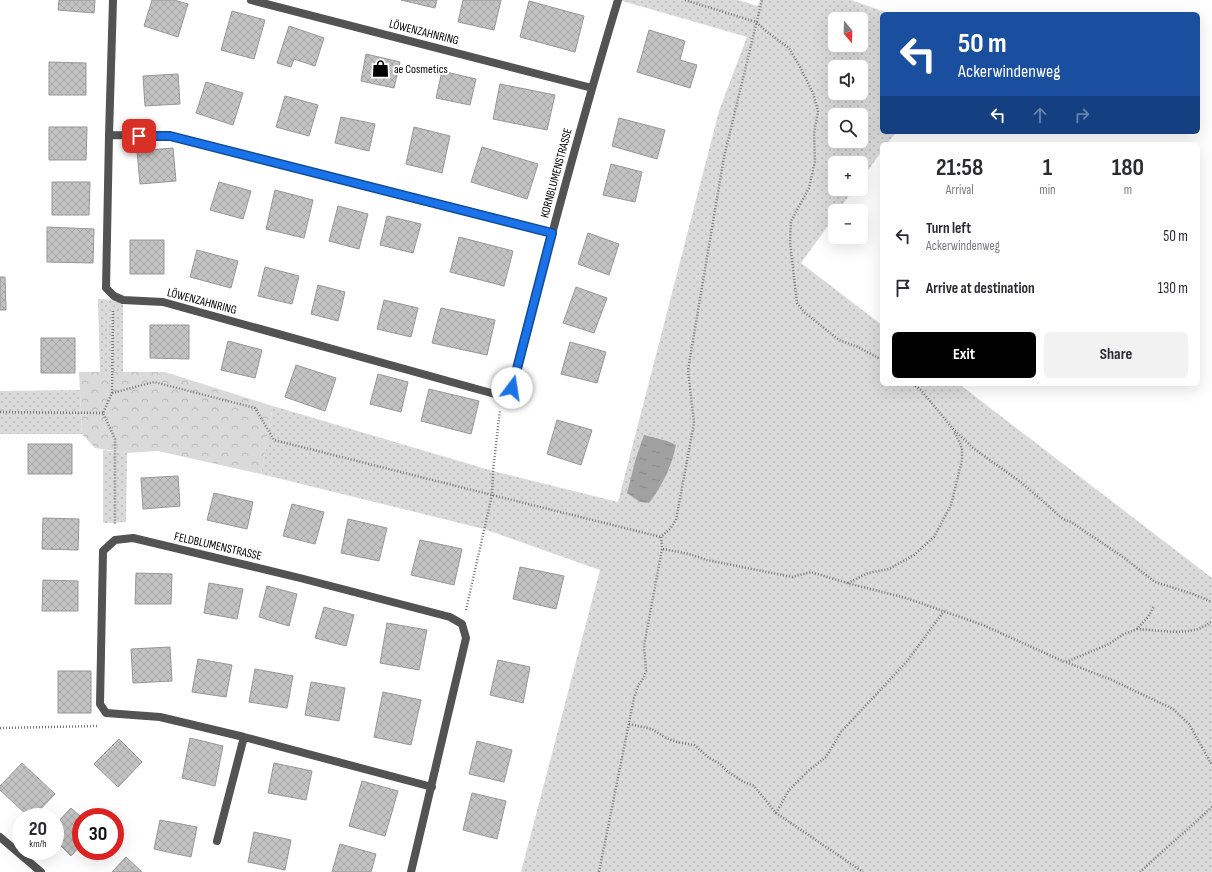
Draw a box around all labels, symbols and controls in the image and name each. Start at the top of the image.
north arrow [828,12,868,52]
map controls [828,12,868,244]
street label: LÖWENZAHNRING [387,17,460,48]
text: 50 m [958,27,1007,60]
icon: left [892,28,944,80]
shop icon: ae Cosmetics [371,59,391,79]
button: sound [828,60,868,100]
text: Ackerwindenweg [958,61,1060,82]
place label: ae Cosmetics [394,62,448,77]
icon: left [987,104,1009,126]
icon: ahead [1029,104,1051,126]
icon: right [1071,104,1093,126]
button: search [828,108,868,148]
pin [122,119,156,153]
icon: arrive [128,125,150,147]
street label: KORNBLUMENSTRASSE [537,127,576,220]
text: 21:58 [936,153,983,182]
text: 1 [1043,153,1052,182]
text: 180 [1112,153,1144,182]
button: + [828,156,868,196]
text: Arrival [946,182,974,198]
text: min [1039,182,1056,198]
text: m [1124,182,1132,198]
button: − [828,204,868,244]
text: Turn left [926,219,971,238]
icon: left [892,225,914,247]
text: 50 m [1163,227,1188,246]
text: Ackerwindenweg [926,238,1000,254]
icon: arrive [892,277,914,299]
text: Arrive at destination [926,279,1035,298]
text: 130 m [1158,279,1188,298]
street label: LÖWENZAHNRING [165,285,238,318]
button: Exit [892,332,1036,378]
button: Share [1044,332,1188,378]
position arrow [491,367,533,409]
street label: FELDBLUMENSTRASSE [173,529,263,564]
speed limit sign: 30 [72,808,124,860]
text: 20 [29,817,47,841]
text: km/h [29,838,47,850]

